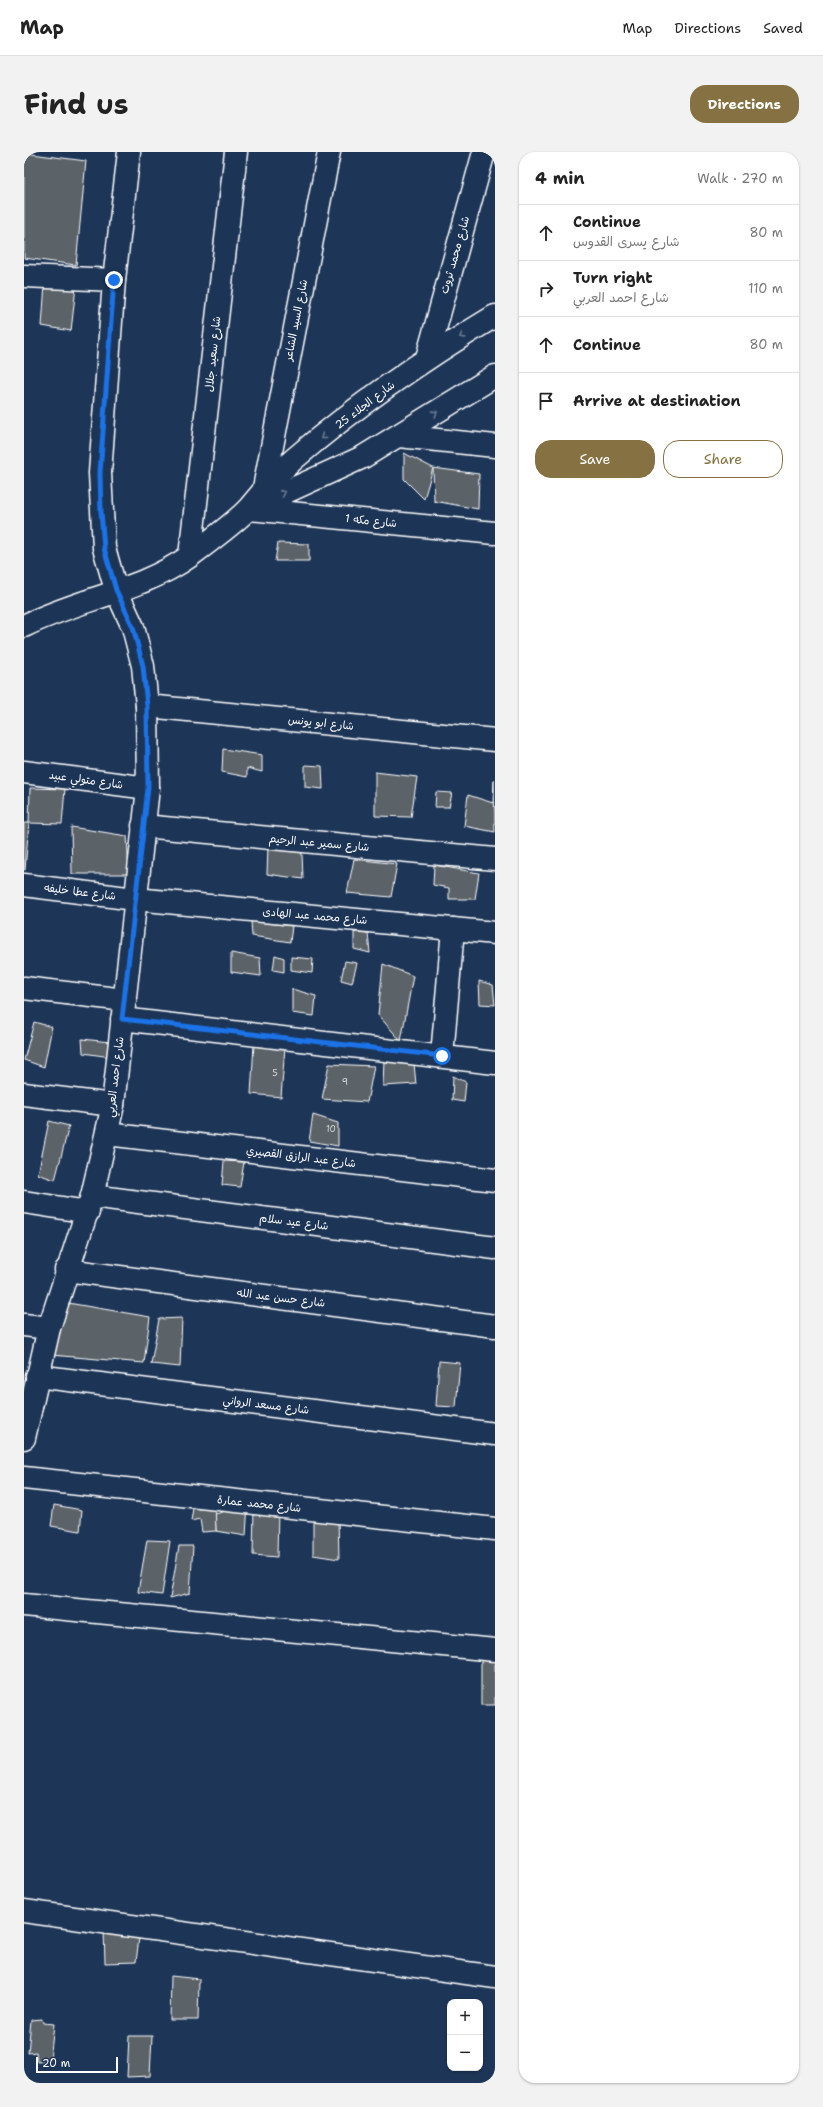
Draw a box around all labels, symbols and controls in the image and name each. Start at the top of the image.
text: Map [20,15,64,40]
text: Map [623,19,653,37]
text: Directions [675,19,741,37]
text: Saved [763,19,803,37]
text: Find us [24,85,129,123]
button: Directions [690,85,799,123]
text: 4 min [535,167,585,189]
text: Walk · 270 m [697,170,783,187]
text: Continue [573,212,641,232]
street label: شارع محمد ثروت [437,214,474,296]
icon: ahead [535,222,557,244]
text: 80 m [749,224,783,241]
text: شارع يسرى القدوس [573,233,680,250]
text: Turn right [573,268,653,288]
route end [105,271,123,289]
street label: شارع السيد الشاعر [281,278,312,363]
icon: right [535,278,557,300]
text: 110 m [748,280,783,297]
text: شارع احمد العربي [573,289,669,306]
street label: شارع سعيد جلال [202,315,225,393]
one-way arrow [459,331,466,339]
icon: ahead [535,334,557,356]
text: Continue [573,335,641,355]
text: 80 m [749,336,783,353]
street label: شارع الجلاء 25 [332,378,399,433]
icon: arrive [535,390,557,412]
text: Arrive at destination [573,391,741,411]
one-way arrow [431,411,438,418]
one-way arrow [320,432,327,439]
button: Save [535,440,655,478]
button: Share [663,440,783,478]
one-way arrow [279,490,287,498]
street label: شارع مكه 1 [344,511,398,532]
street label: شارع ابو يونس [287,712,355,735]
street label: شارع متولي عبيد [48,767,124,796]
street label: شارع سمير عبد الرحيم [268,831,370,856]
street label: شارع عطا خليفه [43,880,117,905]
street label: شارع محمد عبد الهادى [262,904,368,929]
street label: شارع احمد العربي [103,1036,130,1119]
route start [433,1047,451,1065]
house number: 5 [272,1067,278,1079]
house number: 9 [342,1076,348,1088]
house number: 10 [326,1123,336,1135]
street label: شارع عبد الرازق القصيري [245,1143,357,1172]
street label: شارع عيد سلام [259,1210,329,1235]
street label: شارع حسن عبد الله [236,1285,326,1312]
street label: شارع مسعد الرواني [222,1392,310,1421]
street label: شارع محمد عمارة [216,1492,302,1517]
map controls [447,1999,483,2071]
button: + [447,1999,483,2035]
button: − [447,2035,483,2071]
scale bar [36,2055,118,2074]
text: 20 m [42,2056,70,2071]

